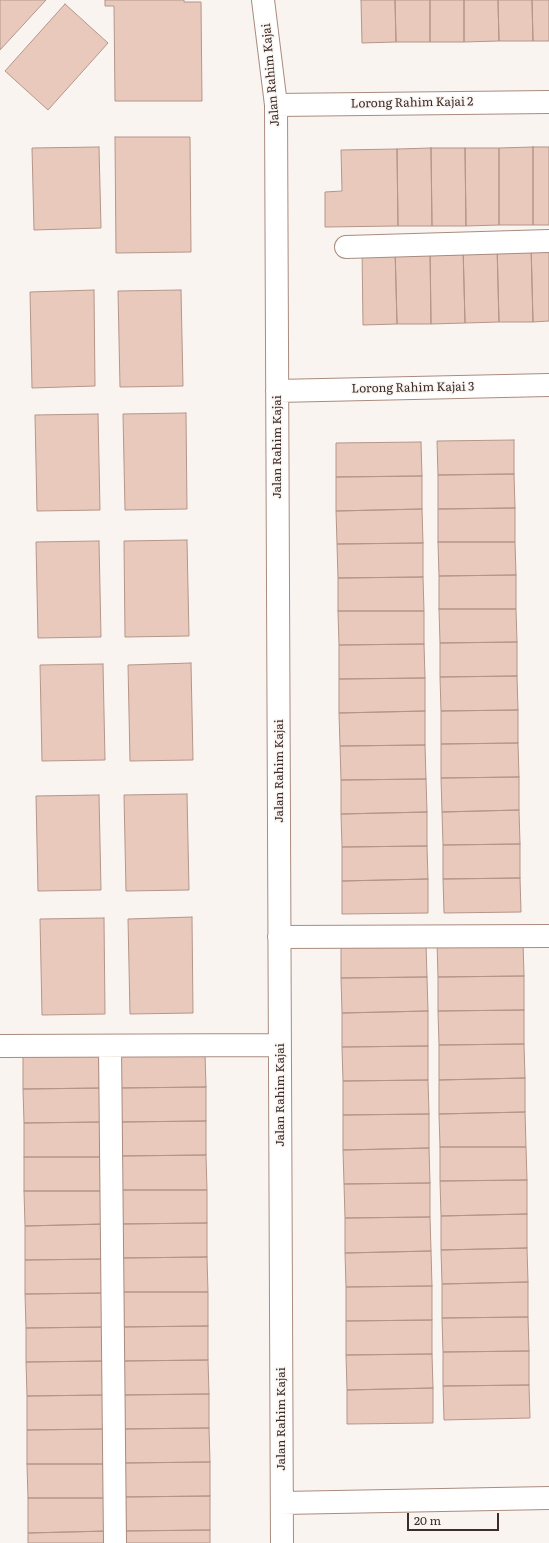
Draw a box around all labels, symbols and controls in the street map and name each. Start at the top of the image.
street label: Jalan Rahim Kajai [259,23,283,127]
street label: Lorong Rahim Kajai 2 [351,95,473,111]
street label: Lorong Rahim Kajai 3 [351,380,475,396]
street label: Jalan Rahim Kajai [270,395,284,499]
street label: Jalan Rahim Kajai [272,719,286,823]
street label: Jalan Rahim Kajai [273,1043,287,1147]
street label: Jalan Rahim Kajai [274,1367,288,1471]
scale bar [409,1505,501,1531]
text: 20 m [414,1511,441,1529]

